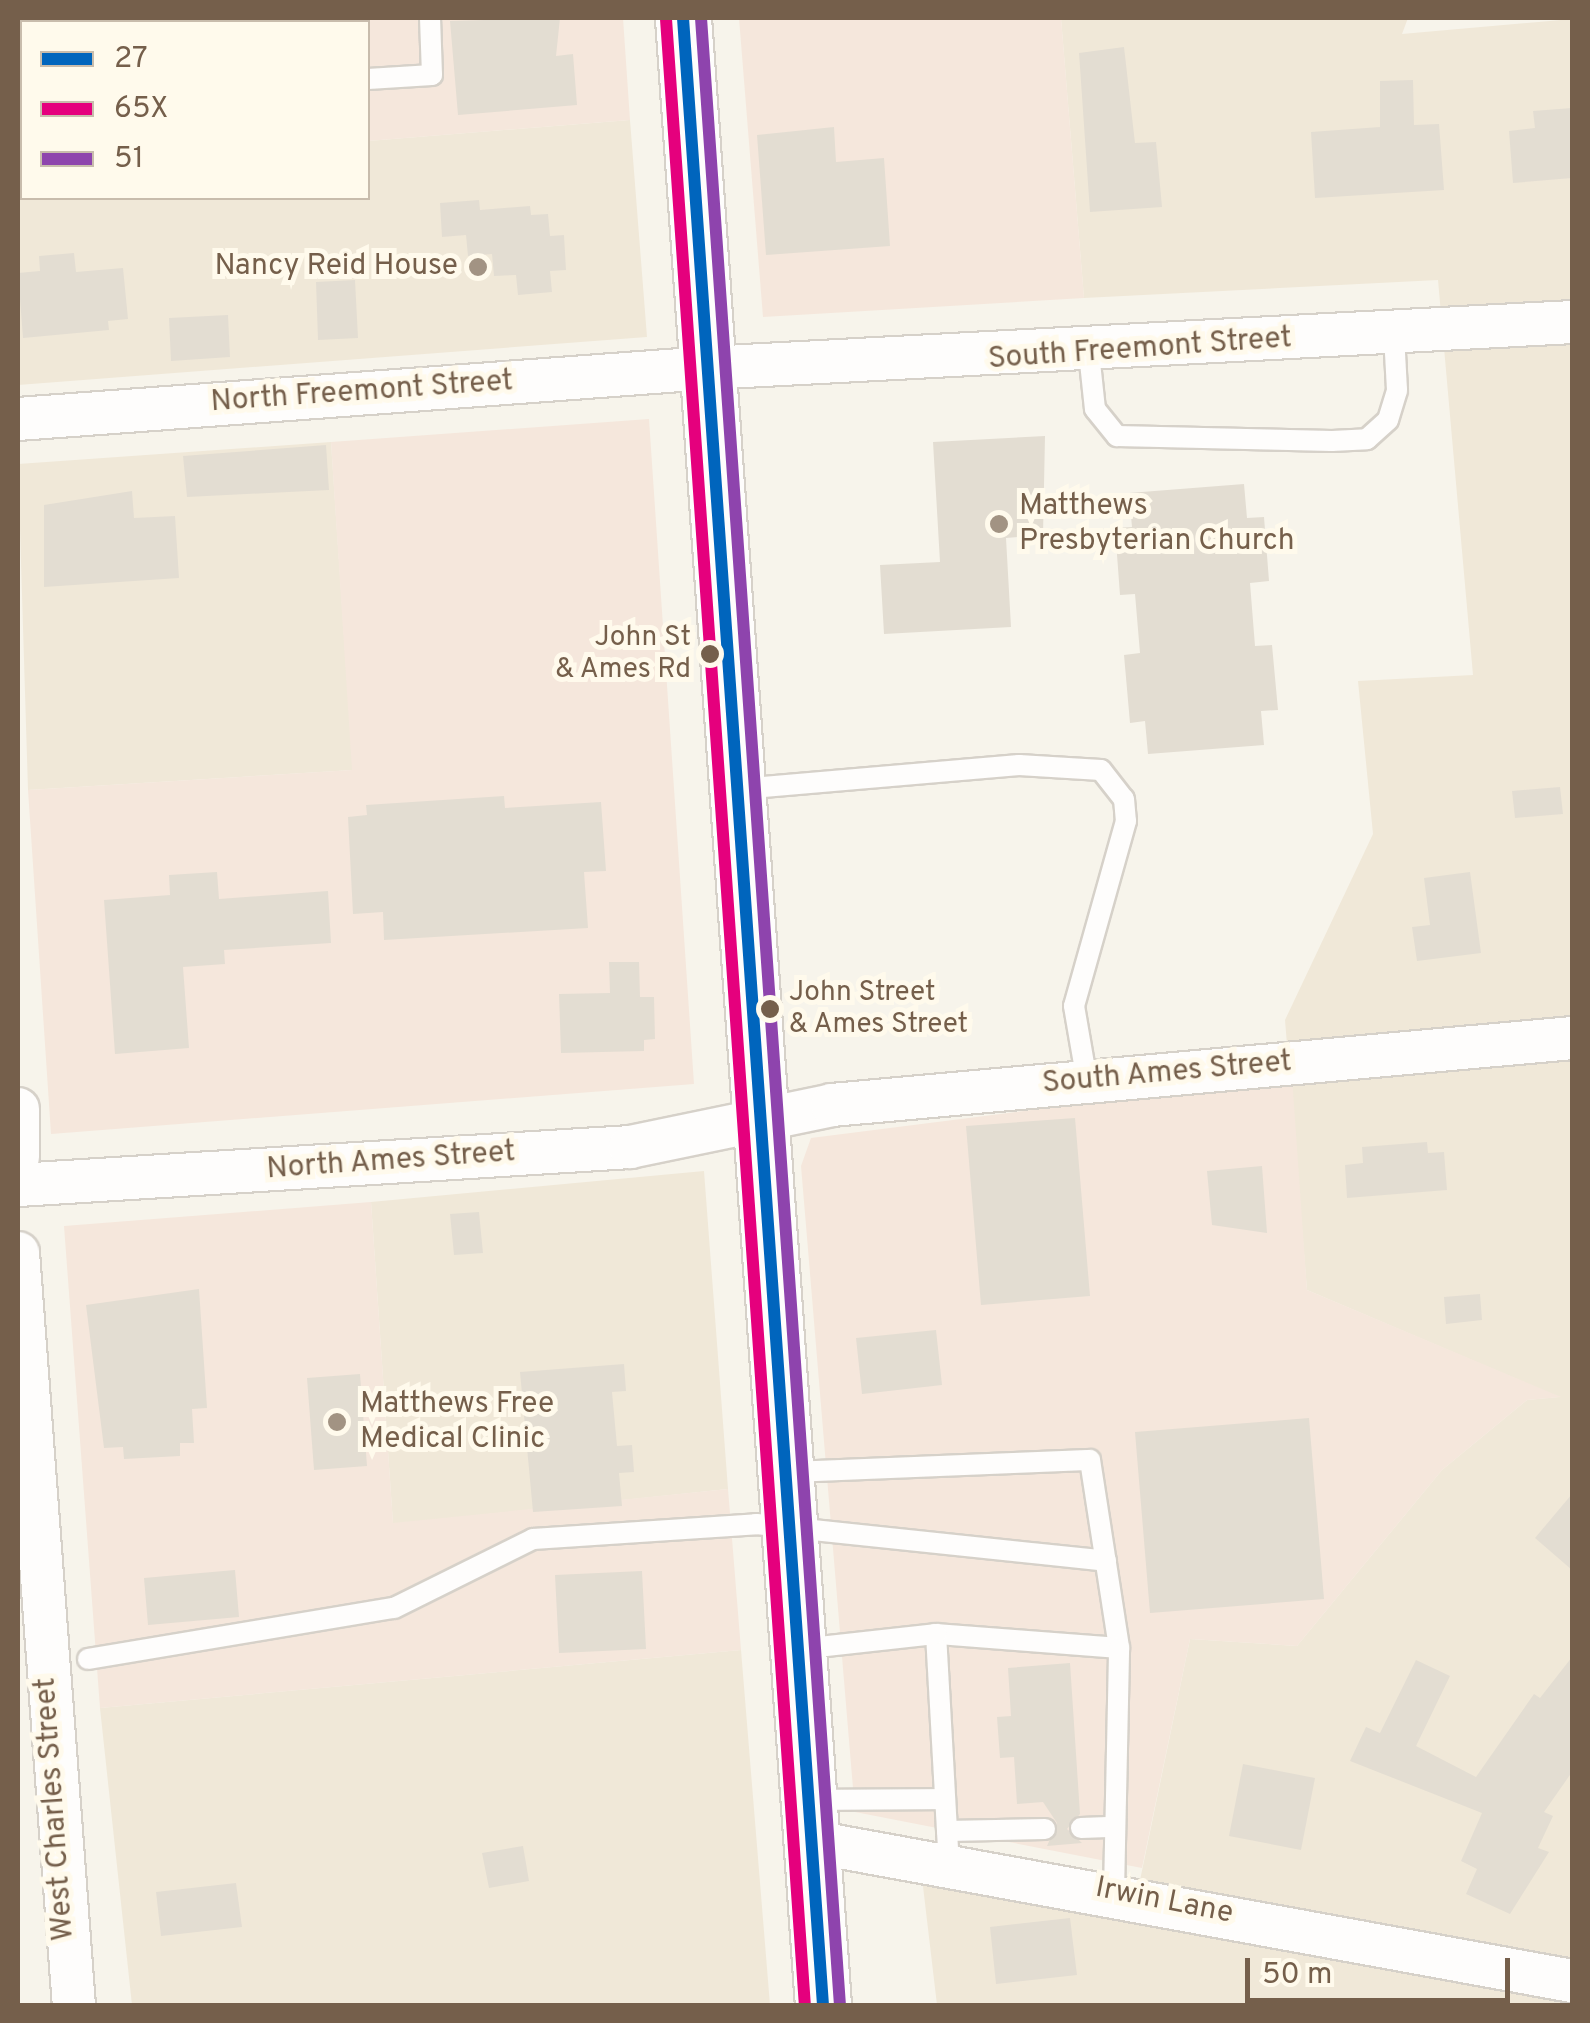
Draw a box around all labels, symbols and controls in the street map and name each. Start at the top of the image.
legend [20,20,370,200]
text: 27 [114,41,148,78]
text: 65X [114,91,168,128]
text: 51 [114,141,144,178]
place label: Nancy Reid House [215,249,458,285]
marker: Nancy Reid House [467,256,489,278]
street label: South Freemont Street [987,321,1293,379]
street label: North Freemont Street [210,364,514,422]
place label: Matthews Presbyterian Church [1019,489,1295,560]
marker: Matthews Presbyterian Church [988,513,1010,535]
place label: John St & Ames Rd [554,621,691,687]
marker: John St & Ames Rd [700,644,720,664]
place label: John Street & Ames Street [789,976,969,1042]
marker: John Street & Ames Street [760,999,780,1019]
street label: South Ames Street [1040,1045,1294,1103]
street label: North Ames Street [265,1135,517,1189]
place label: Matthews Free Medical Clinic [360,1387,554,1458]
marker: Matthews Free Medical Clinic [324,1409,350,1435]
street label: West Charles Street [29,1676,83,1942]
street label: Irwin Lane [1092,1871,1236,1933]
scale bar [1250,1938,1515,2000]
text: 50 m [1262,1957,1332,1994]

